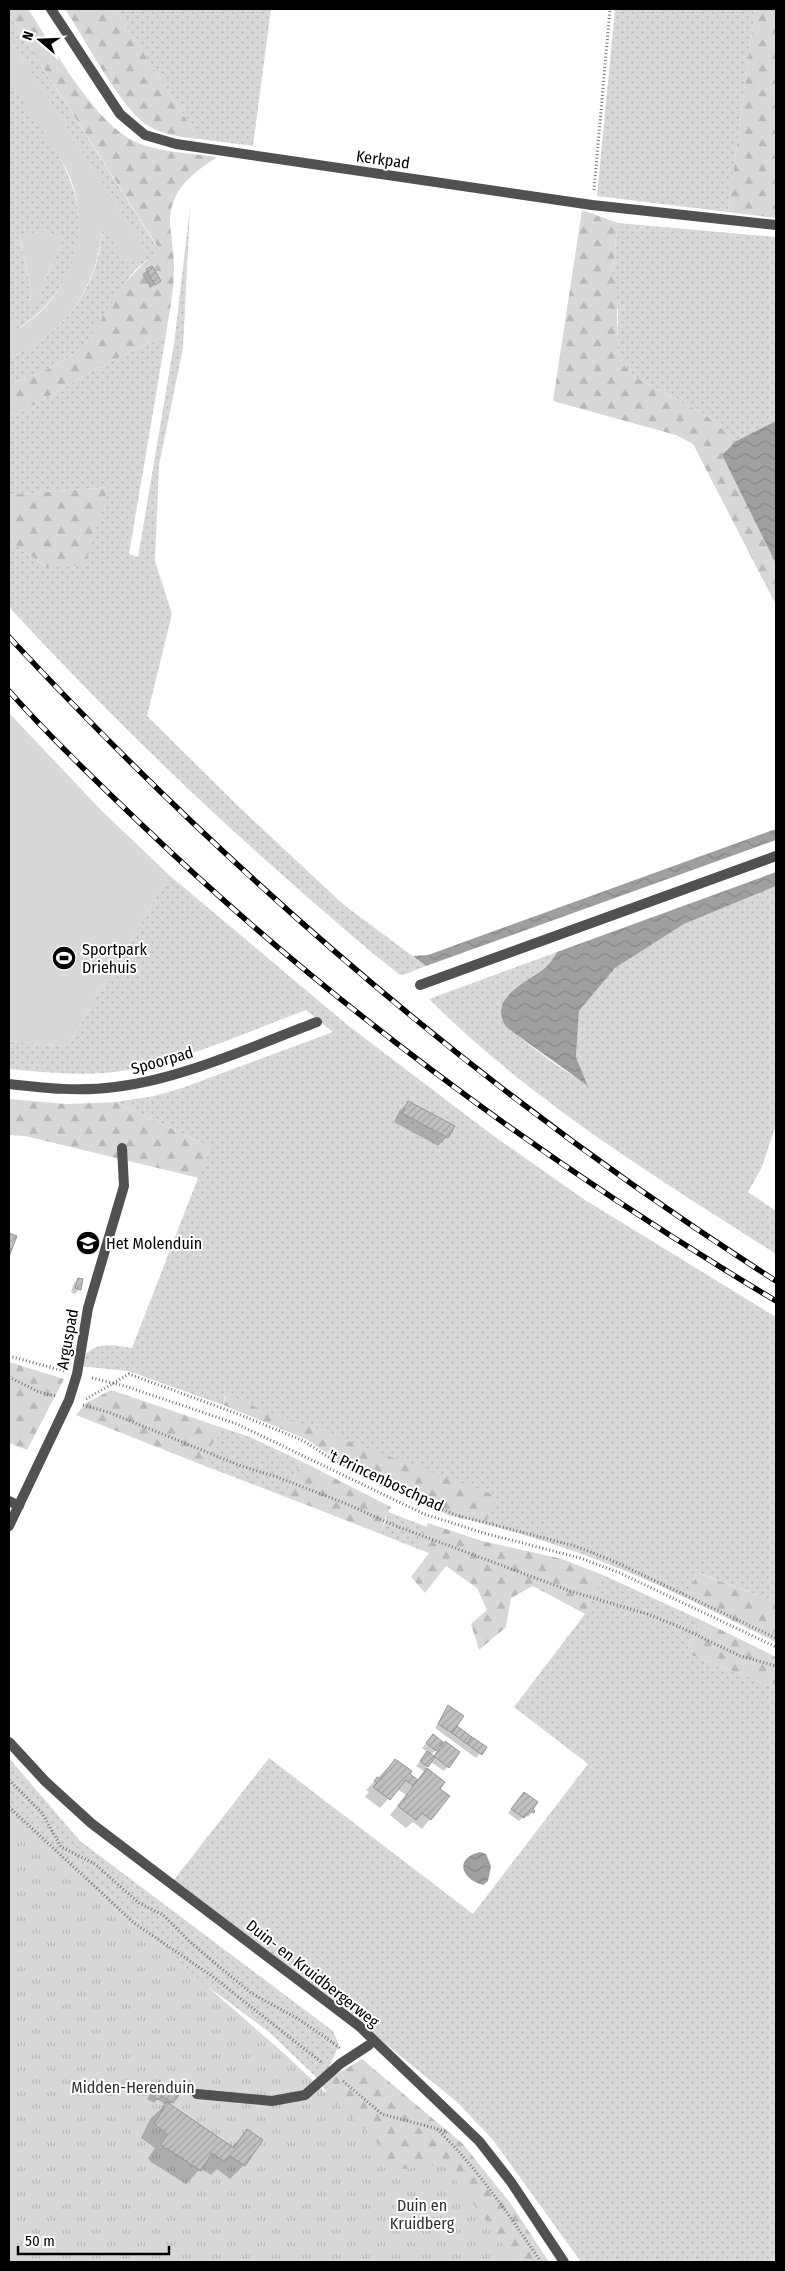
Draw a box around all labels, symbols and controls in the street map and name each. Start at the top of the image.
north arrow [15,15,65,65]
text: N [19,29,38,43]
street label: Kerkpad [355,146,411,173]
place label: Sportpark Driehuis [82,940,147,977]
sports icon: Sportpark Driehuis [51,945,77,971]
street label: Spoorpad [129,1043,195,1078]
school or university icon: Het Molenduin [75,1230,101,1256]
place label: Het Molenduin [106,1234,202,1253]
street label: Arguspad [53,1307,82,1371]
street label: 't Princenboschpad [325,1445,447,1516]
street label: Duin- en Kruidbergerweg [242,1916,383,2031]
park label: Midden-Herenduin [71,2078,195,2097]
park label: Duin en Kruidberg [390,2196,455,2233]
scale bar [18,2224,169,2256]
text: 50 m [25,2232,55,2250]

